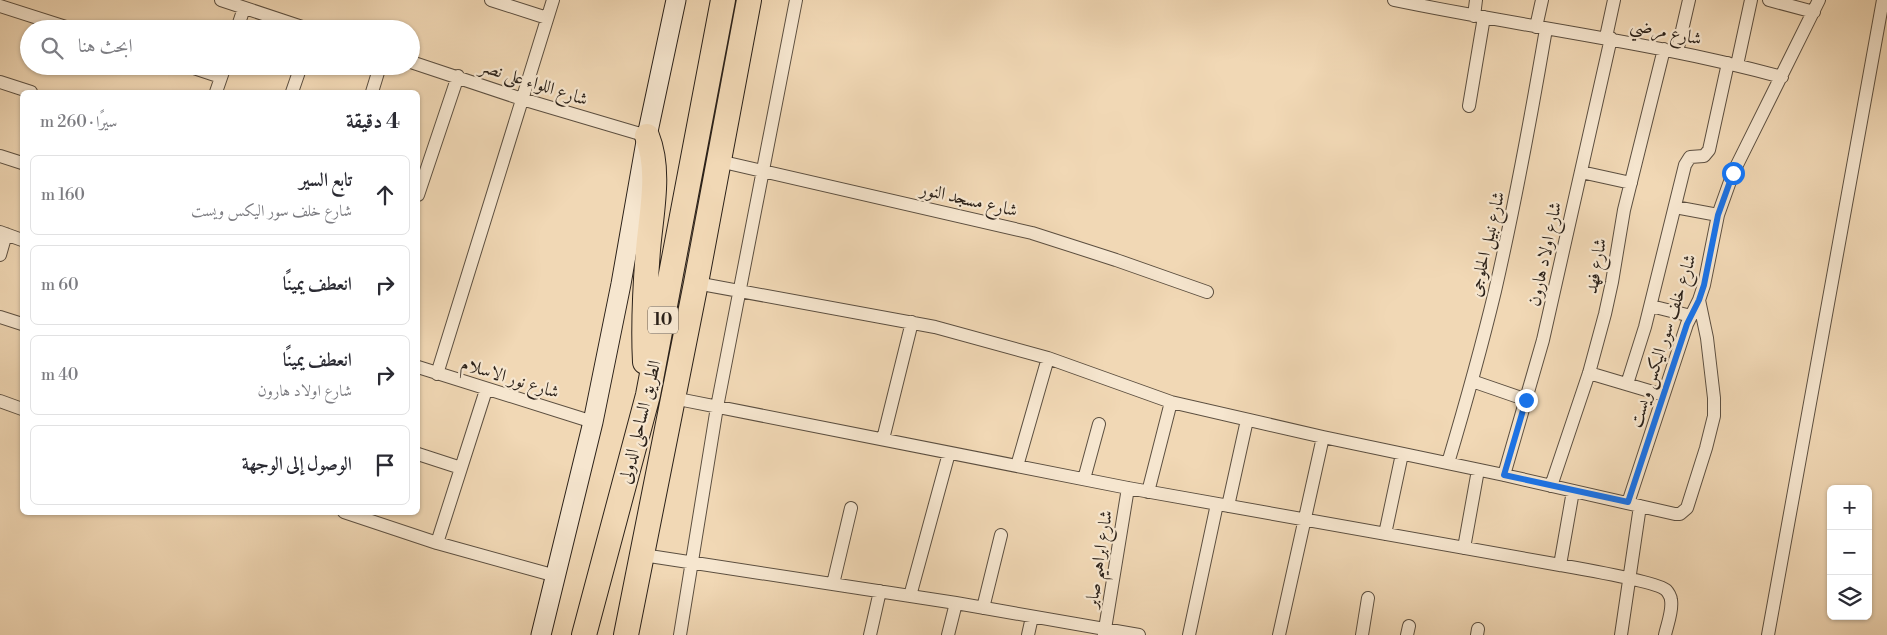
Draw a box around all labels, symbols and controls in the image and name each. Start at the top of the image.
street label: شارع مرضي [1627,13,1704,56]
search box [20,20,420,75]
icon: search [38,34,66,62]
text: ابحث هنا [78,34,133,58]
street label: شارع اللواء على نصر [474,54,591,114]
text: 4 دقيقة [346,109,400,135]
text: سيرًا · 260 m [40,112,117,132]
route start [1722,162,1745,185]
text: تابع السير [299,168,352,192]
street label: شارع مسجد النور [916,177,1020,225]
icon: ahead [371,181,399,209]
text: 160 m [41,185,85,205]
street label: شارع نبيل الحلوجى [1464,189,1513,300]
street label: شارع اولاد هارون [1523,200,1570,309]
text: شارع خلف سور اليكس ويست [191,201,352,221]
street label: شارع فهد [1580,237,1615,296]
street label: شارع خلف سور اليكس ويست [1624,251,1705,432]
icon: right [371,271,399,299]
text: انعطف يمينًا [283,272,352,296]
text: 60 m [41,275,79,295]
road number: 10 [648,306,678,334]
text: انعطف يمينًا [283,348,352,372]
street label: شارع نور الاسلام [457,352,562,408]
street label: الطريق الساحلى الدولى [614,358,667,487]
icon: right [371,361,399,389]
text: 40 m [41,365,78,385]
text: شارع اولاد هارون [257,381,352,401]
route end [1515,389,1538,412]
icon: arrive [371,451,399,479]
text: الوصول إلى الوجهة [242,452,352,476]
map controls [1827,485,1872,620]
button: + [1827,485,1872,530]
street label: شارع ابراهيم صابر [1080,509,1124,612]
button: − [1827,530,1872,575]
button: layers [1827,575,1872,620]

